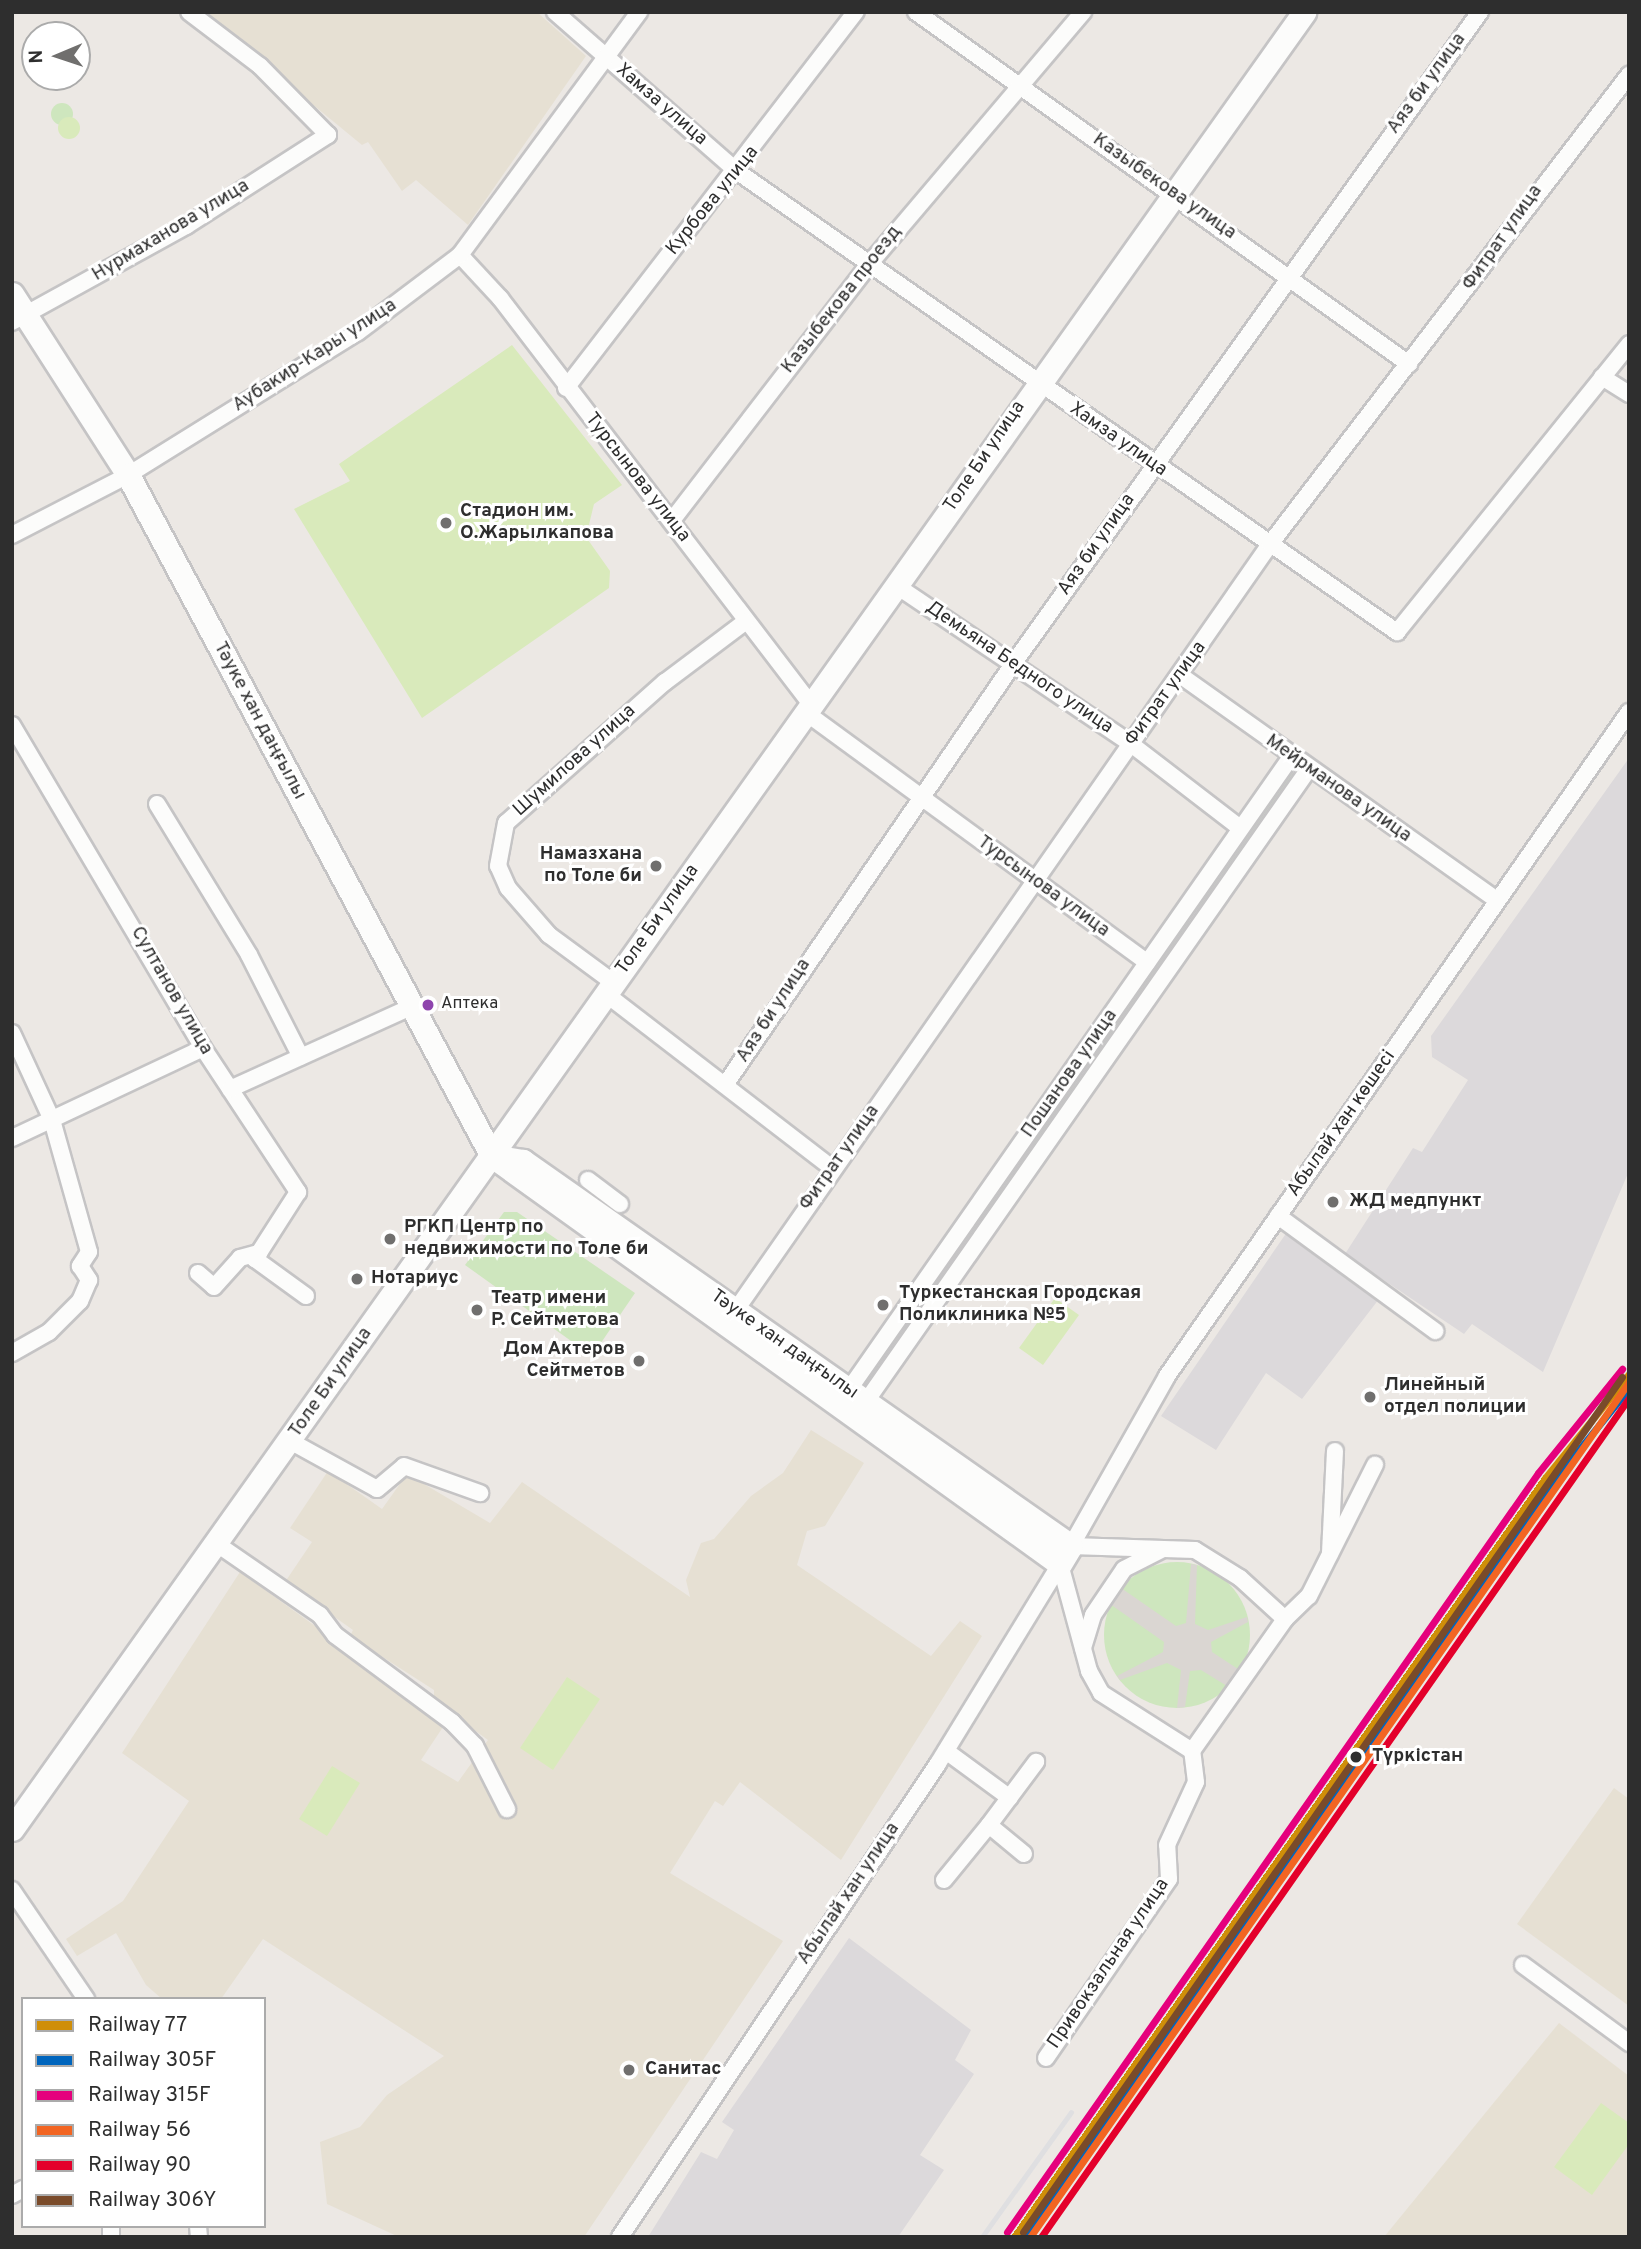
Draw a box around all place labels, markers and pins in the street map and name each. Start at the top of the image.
place label: Стадион им. О.Жарылкапова [460,501,614,545]
marker: Стадион им. О.Жарылкапова [438,515,454,531]
place label: Намазхана по Толе би [540,844,642,888]
marker: Намазхана по Толе би [648,858,664,874]
place label: Аптека [441,995,498,1015]
marker: Аптека [421,998,435,1012]
place label: ЖД медпункт [1349,1191,1481,1213]
marker: ЖД медпункт [1323,1192,1343,1212]
place label: РГКП Центр по недвижимости по Толе би [404,1217,648,1261]
marker: РГКП Центр по недвижимости по Толе би [382,1231,398,1247]
place label: Нотариус [371,1268,459,1290]
marker: Нотариус [349,1271,365,1287]
place label: Туркестанская Городская Поликлиника №5 [899,1283,1141,1327]
place label: Театр имени Р. Сейтметова [491,1288,619,1332]
marker: Туркестанская Городская Поликлиника №5 [873,1295,893,1315]
marker: Театр имени Р. Сейтметова [469,1302,485,1318]
place label: Дом Актеров Сейтметов [502,1339,625,1383]
marker: Дом Актеров Сейтметов [631,1353,647,1369]
place label: Линейный отдел полиции [1384,1375,1526,1419]
marker: Линейный отдел полиции [1362,1389,1378,1405]
place label: Түркістан [1372,1746,1463,1768]
marker: Түркістан [1346,1747,1366,1767]
place label: Санитас [645,2059,722,2081]
marker: Санитас [619,2060,639,2080]

